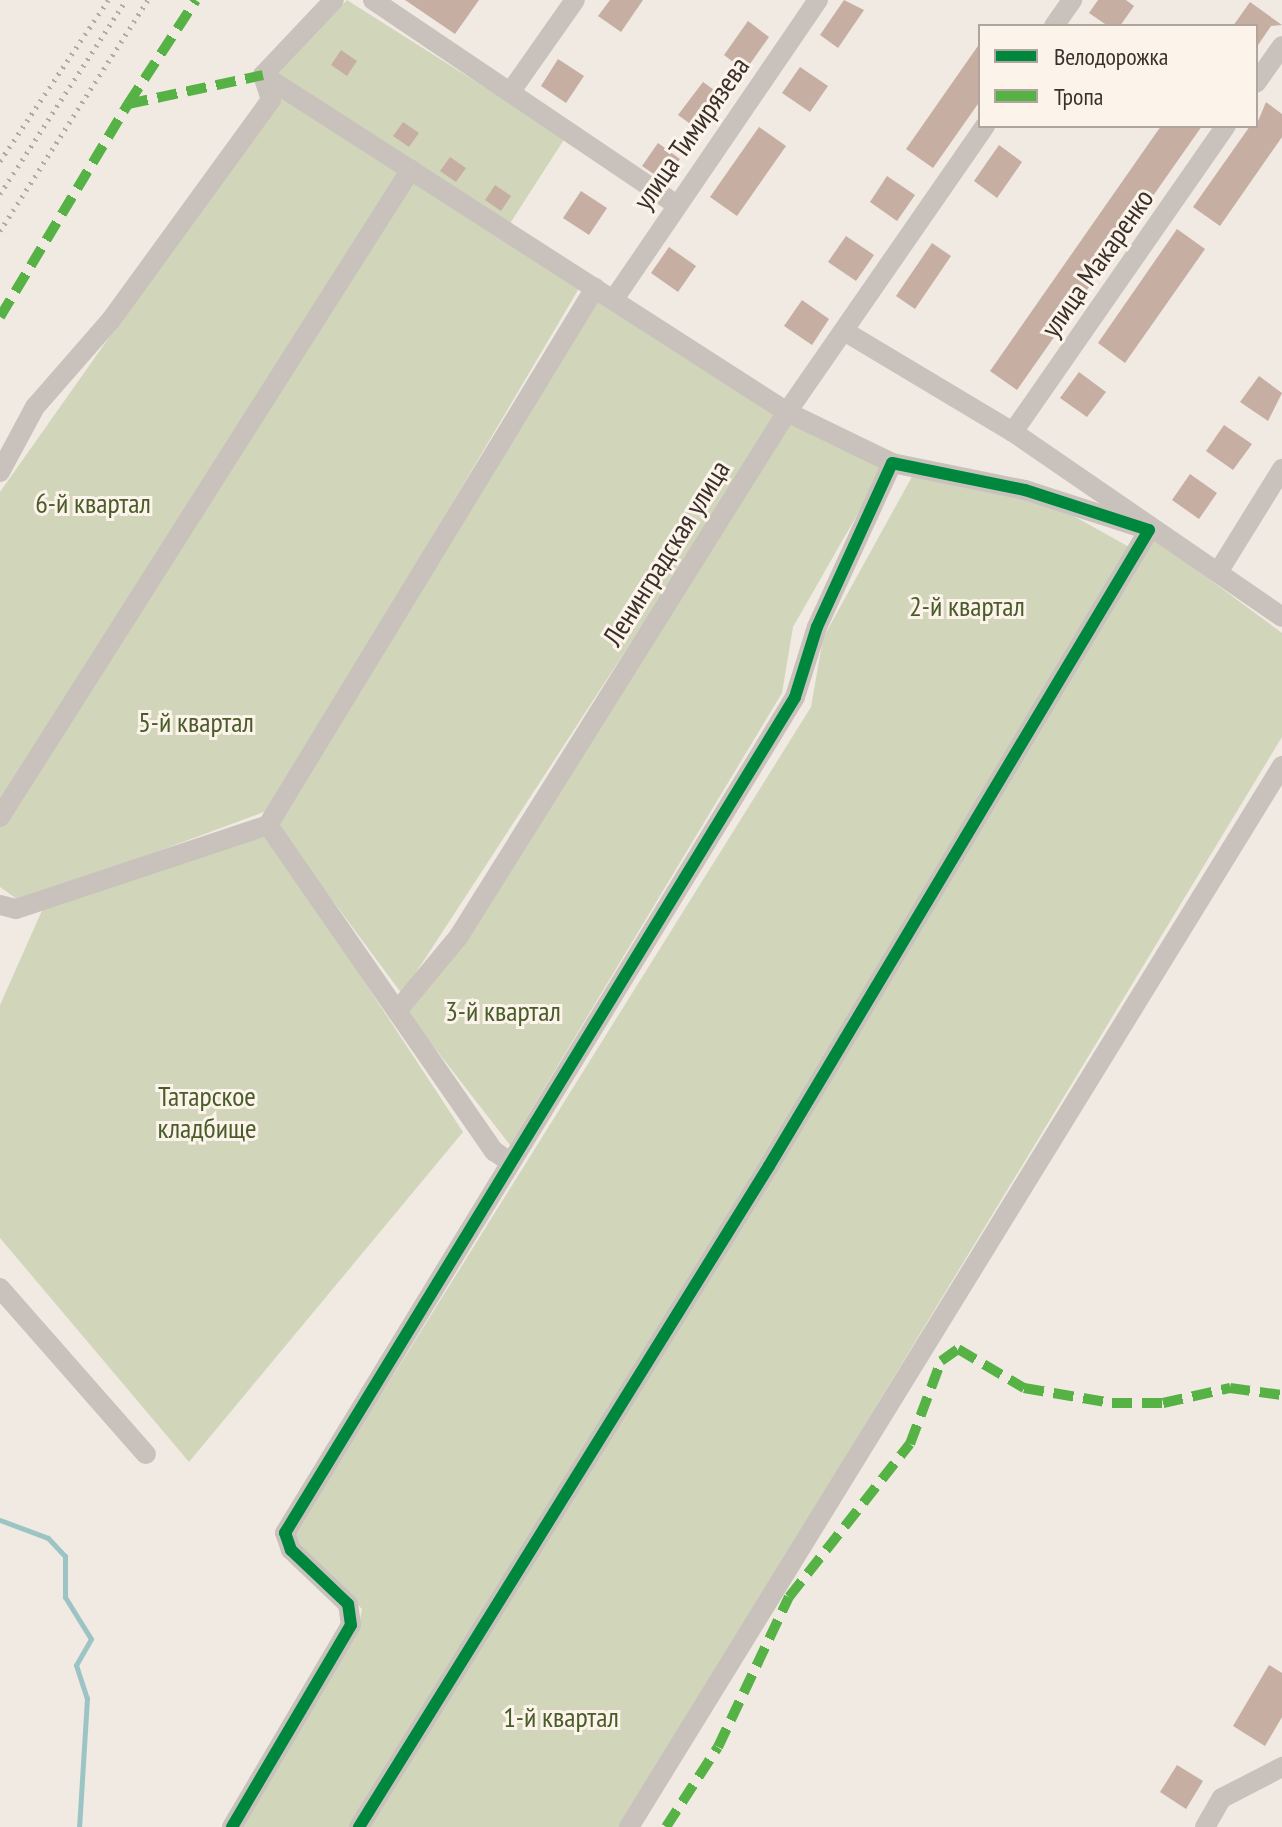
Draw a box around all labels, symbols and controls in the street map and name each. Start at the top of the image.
legend [978,24,1258,128]
text: Велодорожка [1054,41,1168,72]
street label: улица Тимирязева [626,50,756,216]
text: Тропа [1054,81,1103,112]
street label: улица Макаренко [1034,182,1160,344]
street label: Ленинградская улица [595,454,737,652]
park label: 6-й квартал [35,486,151,520]
park label: 2-й квартал [909,589,1025,623]
park label: 5-й квартал [138,705,254,739]
park label: 3-й квартал [445,994,561,1028]
park label: Татарское кладбище [157,1079,257,1145]
park label: 1-й квартал [503,1700,619,1734]

